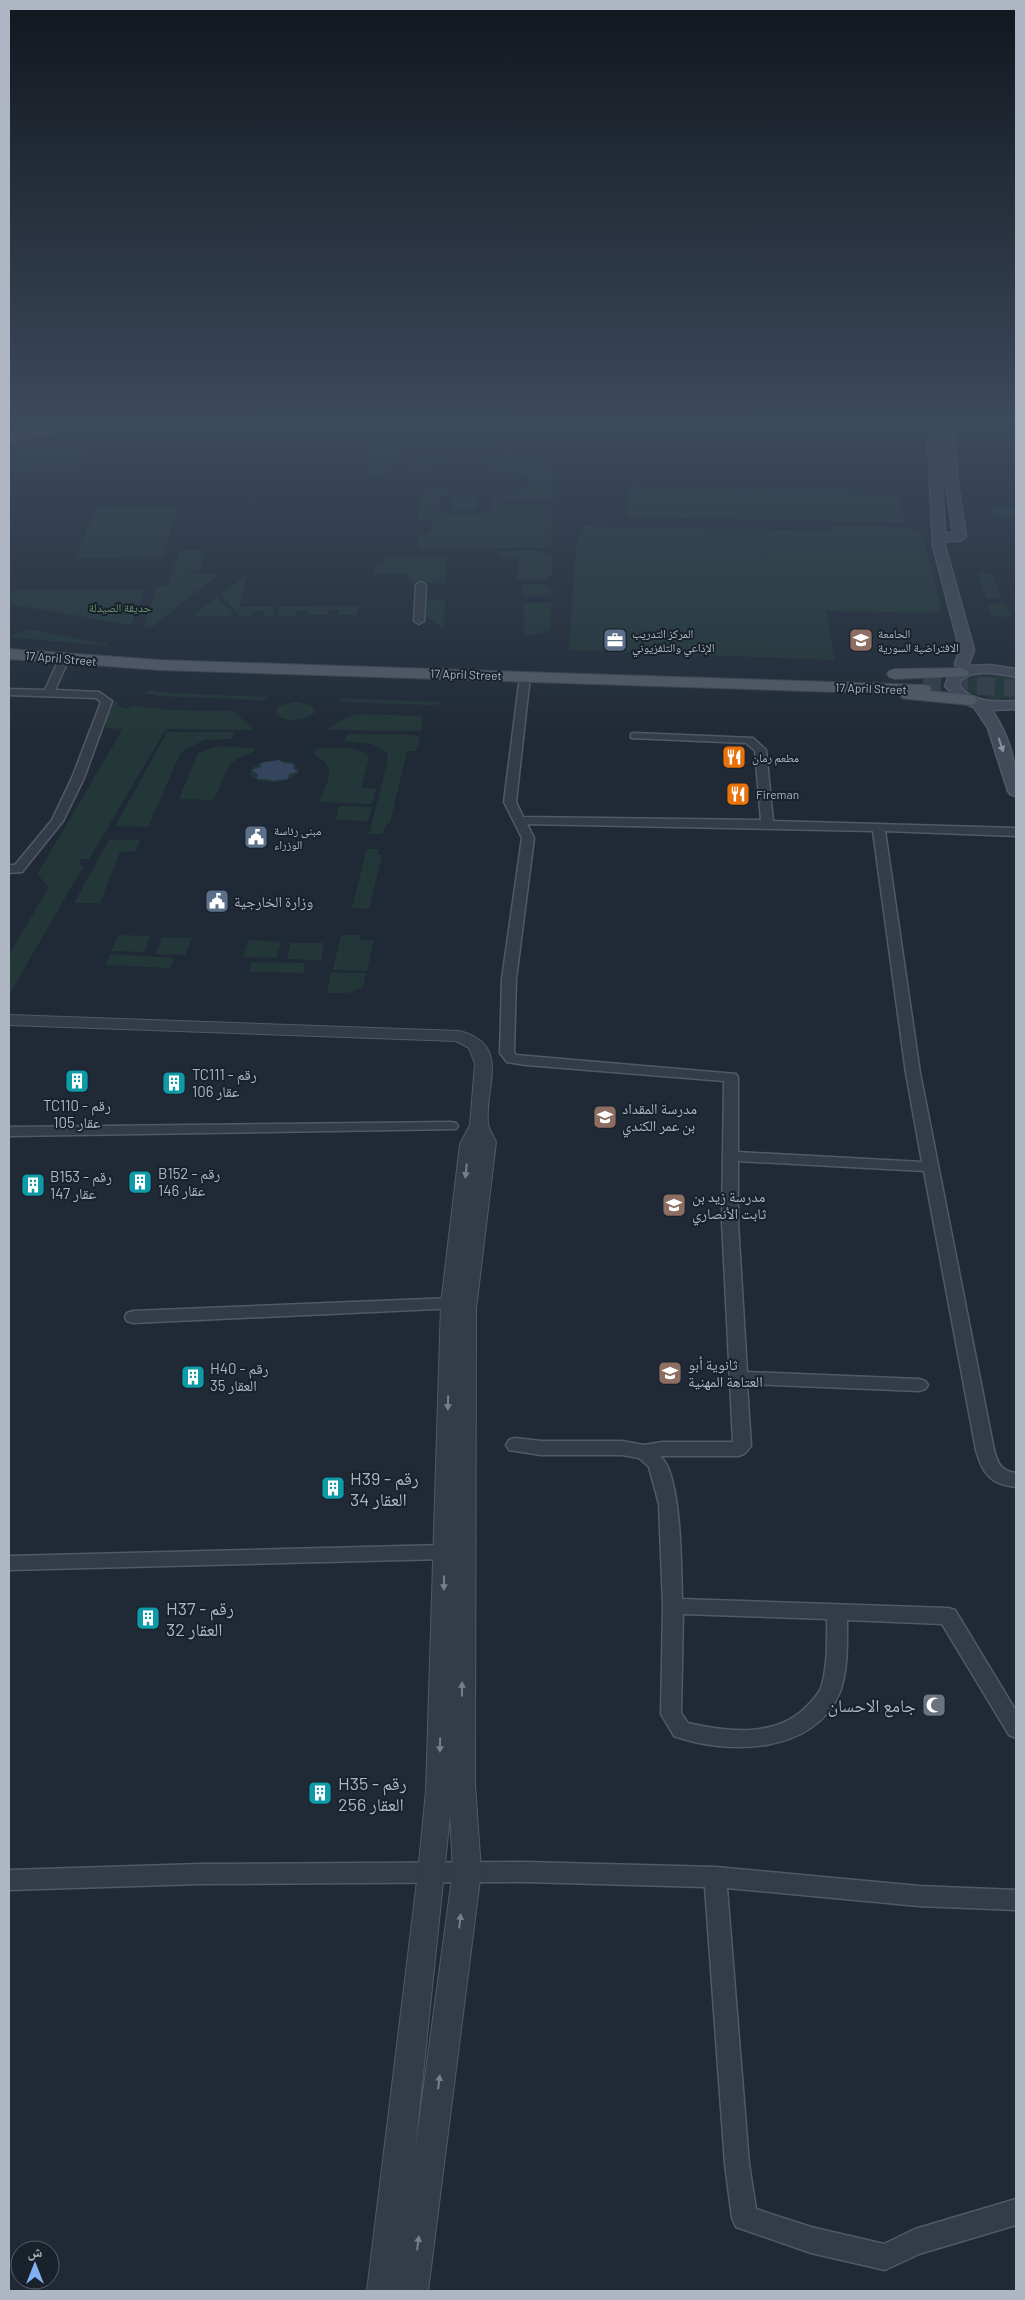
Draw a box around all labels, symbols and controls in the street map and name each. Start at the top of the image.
park label: حديقة الصيدلة [89,600,152,615]
place label: المركز التدريب الإذاعي والتلفزيوني [632,626,715,658]
place label: الحامعة الافتراضية السورية [878,626,959,655]
office icon: المركز التدريب الإذاعي والتلفزيوني [602,627,628,653]
school or university icon: الحامعة الافتراضية السورية [848,627,874,653]
street label: 17 April Street [25,648,97,668]
street label: 17 April Street [430,666,502,682]
street label: 17 April Street [835,680,907,696]
one-way arrow [998,738,1006,753]
restaurant icon: مطعم رمان [721,744,747,770]
place label: مطعم رمان [752,750,799,766]
restaurant icon: Fireman [725,781,751,807]
place label: Fireman [756,787,799,801]
place label: مبنى رئاسة الوزراء [274,823,321,851]
public building icon: مبنى رئاسة الوزراء [243,824,269,850]
public building icon: وزارة الخارجية [204,888,230,914]
place label: وزارة الخارجية [234,892,313,911]
place label: TC111 - رقم عقار 106 [192,1065,257,1101]
building icon: TC110 - رقم عقار 105 [64,1068,90,1094]
building icon: TC111 - رقم عقار 106 [161,1070,187,1096]
place label: TC110 - رقم عقار 105 [43,1096,111,1132]
place label: مدرسة المقداد بن عمر الكندي [622,1099,697,1138]
school or university icon: مدرسة المقداد بن عمر الكندي [592,1104,618,1130]
one-way arrow [462,1163,470,1179]
place label: B152 - رقم عقار 146 [158,1164,221,1200]
place label: B153 - رقم عقار 147 [50,1167,112,1203]
building icon: B152 - رقم عقار 146 [127,1169,153,1195]
building icon: B153 - رقم عقار 147 [20,1172,46,1198]
place label: مدرسة زيد بن ثابت الأنصاري [692,1187,766,1226]
school or university icon: مدرسة زيد بن ثابت الأنصاري [661,1192,687,1218]
place label: ثانوية أبو العتاهة المهنية [688,1355,763,1391]
place label: H40 - رقم العقار 35 [210,1359,269,1395]
school or university icon: ثانوية أبو العتاهة المهنية [657,1360,683,1386]
building icon: H40 - رقم العقار 35 [180,1364,206,1390]
one-way arrow [444,1395,452,1411]
place label: H39 - رقم العقار 34 [350,1467,419,1510]
building icon: H39 - رقم العقار 34 [320,1475,346,1501]
one-way arrow [439,1575,447,1591]
place label: H37 - رقم العقار 32 [166,1597,234,1640]
building icon: H37 - رقم العقار 32 [135,1605,161,1631]
one-way arrow [458,1680,466,1696]
mosque icon: جامع الاحسان [921,1692,947,1718]
place label: جامع الاحسان [828,1694,916,1718]
one-way arrow [436,1737,444,1753]
place label: H35 - رقم العقار 256 [338,1772,407,1815]
building icon: H35 - رقم العقار 256 [307,1780,333,1806]
one-way arrow [456,1912,464,1928]
one-way arrow [435,2073,443,2089]
one-way arrow [414,2235,422,2251]
north arrow [10,2240,60,2290]
text: ش [28,2243,43,2261]

